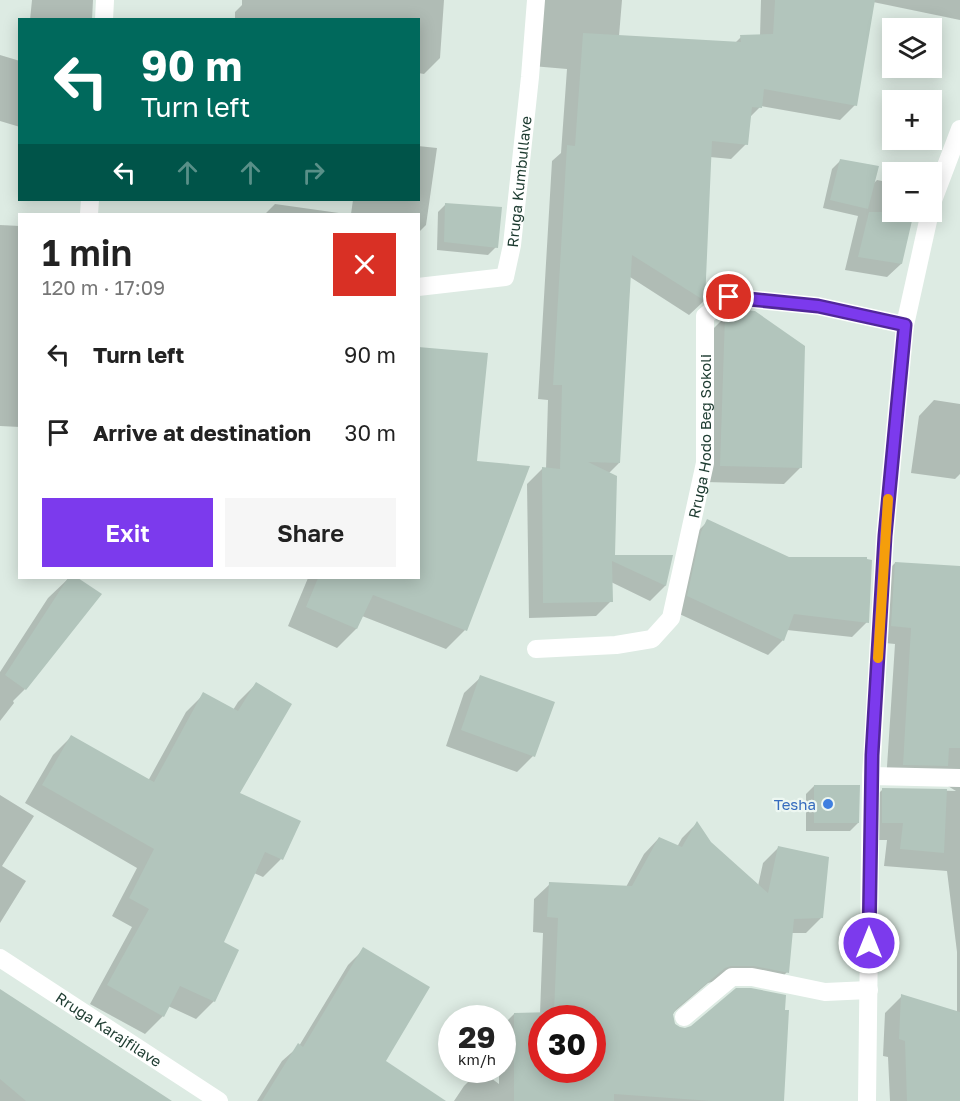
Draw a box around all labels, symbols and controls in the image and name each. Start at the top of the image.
map controls [882,18,942,222]
button: layers [882,18,942,78]
text: 90 m [141,40,242,90]
icon: left [42,42,120,120]
button: + [882,90,942,150]
text: Turn left [141,91,250,123]
street label: Rruga Kumbullave [503,115,535,248]
icon: left [108,156,141,189]
icon: ahead [171,156,204,189]
icon: ahead [234,156,267,189]
icon: right [297,156,330,189]
button: − [882,162,942,222]
text: 1 min [42,231,132,274]
button: close [333,233,396,296]
pin [703,271,754,322]
text: 120 m · 17:09 [42,275,165,299]
icon: arrive [712,280,745,313]
icon: left [42,338,75,371]
text: Turn left [93,341,184,368]
text: 90 m [344,341,396,368]
street label: Rruga Hodo Beg Sokoli [684,354,714,520]
icon: arrive [42,416,75,449]
text: Arrive at destination [93,419,311,446]
text: 30 m [345,419,396,446]
button: Exit [42,498,213,567]
button: Share [225,498,396,567]
place label: Tesha [774,795,816,813]
marker: Tesha [821,797,835,811]
position arrow [837,911,901,975]
street label: Rruga Karajfilave [52,988,165,1070]
speed limit sign: 30 [528,1005,606,1083]
text: 29 [458,1019,496,1055]
text: km/h [458,1050,496,1068]

